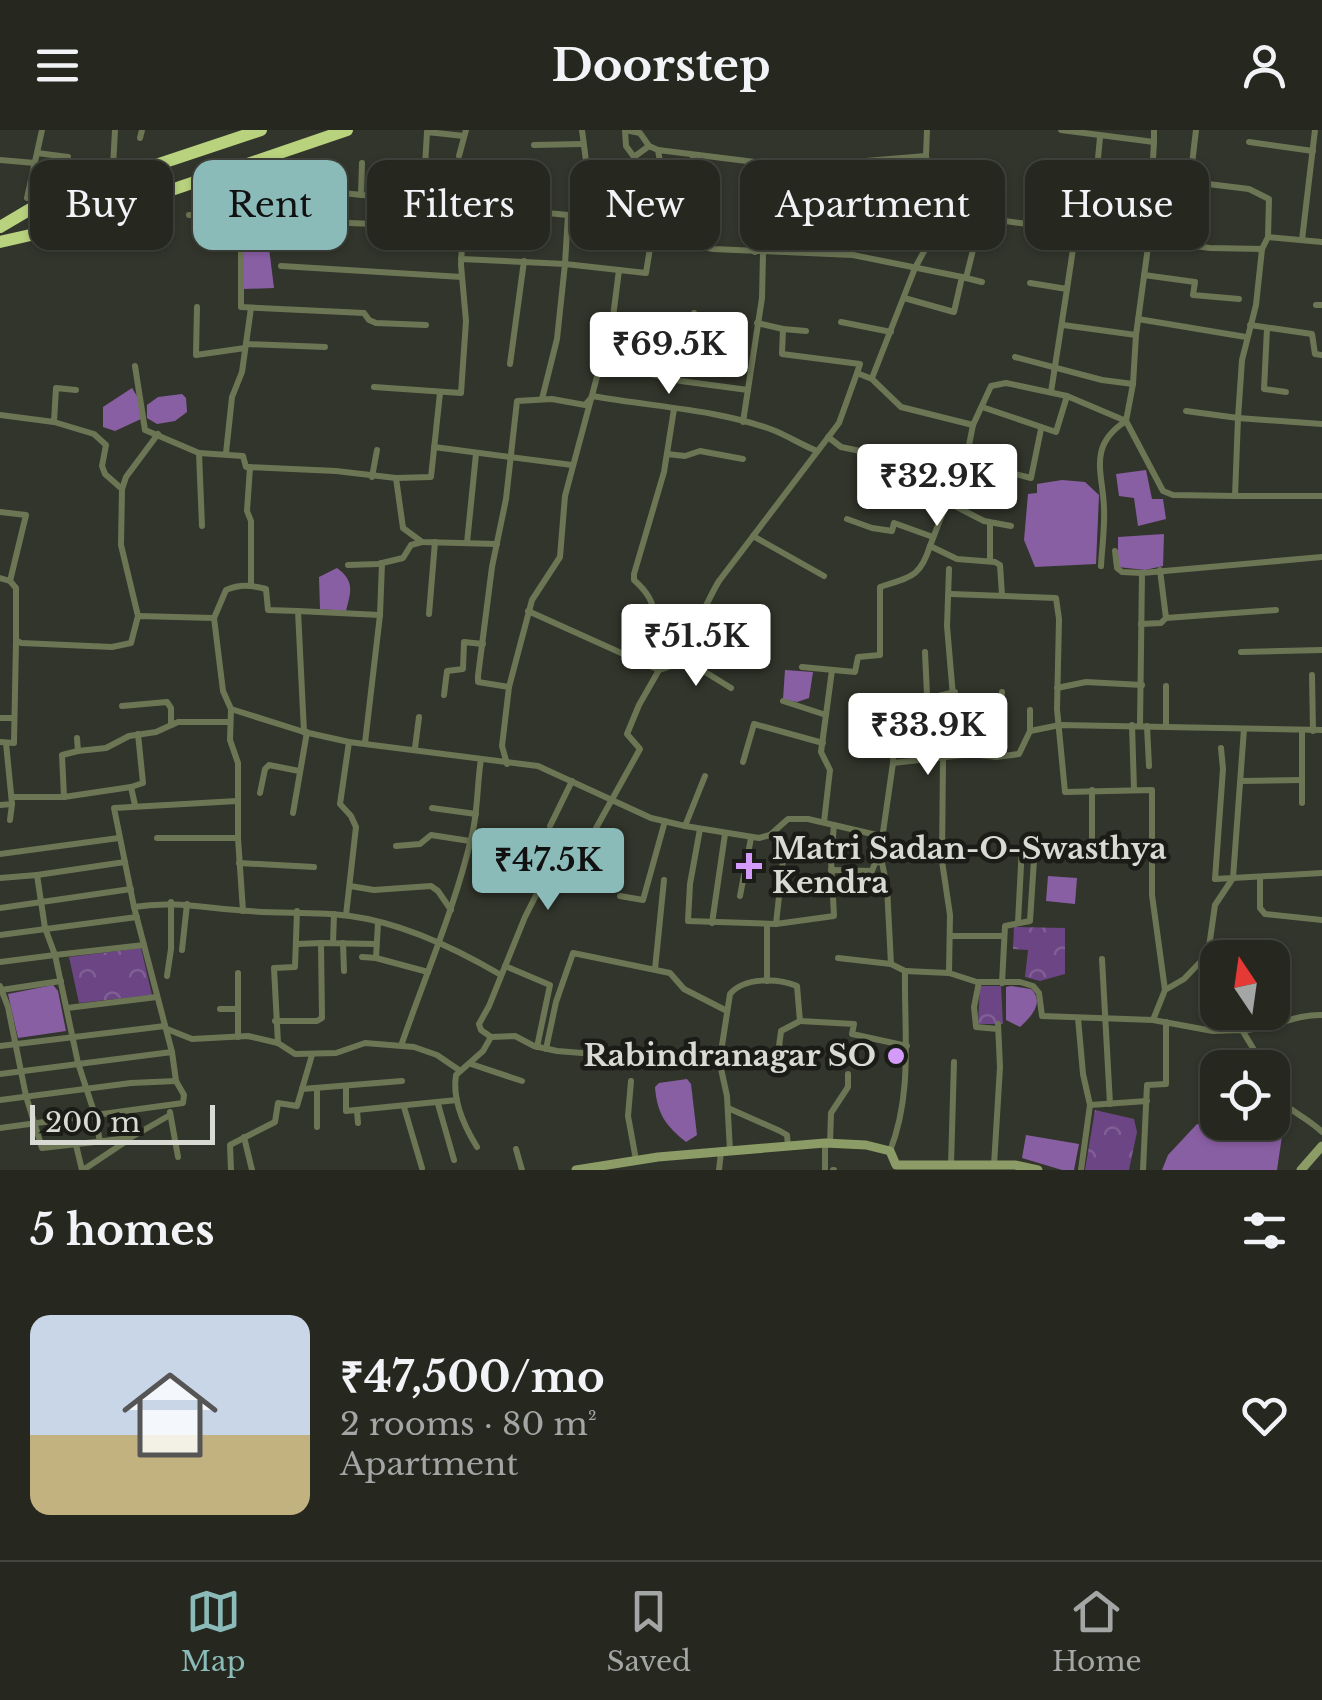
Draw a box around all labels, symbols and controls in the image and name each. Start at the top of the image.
text: Doorstep [551,37,771,93]
icon: menu [30,38,85,93]
icon: person [1237,38,1292,93]
chip: Buy [30,160,173,250]
chip: Rent [193,160,347,250]
chip: Filters [367,160,550,250]
chip: New [570,160,720,250]
chip: Apartment [740,160,1005,250]
chip: House [1025,160,1209,250]
pin: ₹69.5K [588,312,750,397]
text: ₹69.5K [612,324,726,364]
pin: ₹32.9K [856,444,1018,529]
text: ₹32.9K [879,456,995,496]
pin: ₹51.5K [615,604,777,689]
text: ₹51.5K [644,616,748,656]
pin: ₹33.9K [847,693,1009,778]
text: ₹33.9K [870,705,986,745]
pin: ₹47.5K [467,828,629,913]
place label: Matri Sadan-O-Swasthya Kendra [772,830,1167,901]
text: ₹47.5K [494,840,602,880]
marker: Matri Sadan-O-Swasthya Kendra [736,853,762,879]
north arrow [1200,940,1290,1030]
map controls [1200,940,1290,1140]
place label: Rabindranagar SO [583,1037,876,1074]
marker: Rabindranagar SO [885,1045,907,1067]
button: locate [1200,1050,1290,1140]
scale bar [30,1100,215,1144]
text: 200 m [45,1105,140,1140]
icon: filters [1237,1203,1292,1258]
text: 5 homes [30,1204,214,1256]
text: ₹47,500/mo [340,1351,605,1403]
icon: home [110,1355,230,1475]
icon: heart [1237,1388,1292,1443]
text: 2 rooms · 80 m² [340,1404,597,1444]
text: Apartment [340,1444,518,1484]
tab: Map [180,1584,246,1679]
tab: Saved [607,1584,691,1679]
tab: Home [1052,1584,1141,1679]

